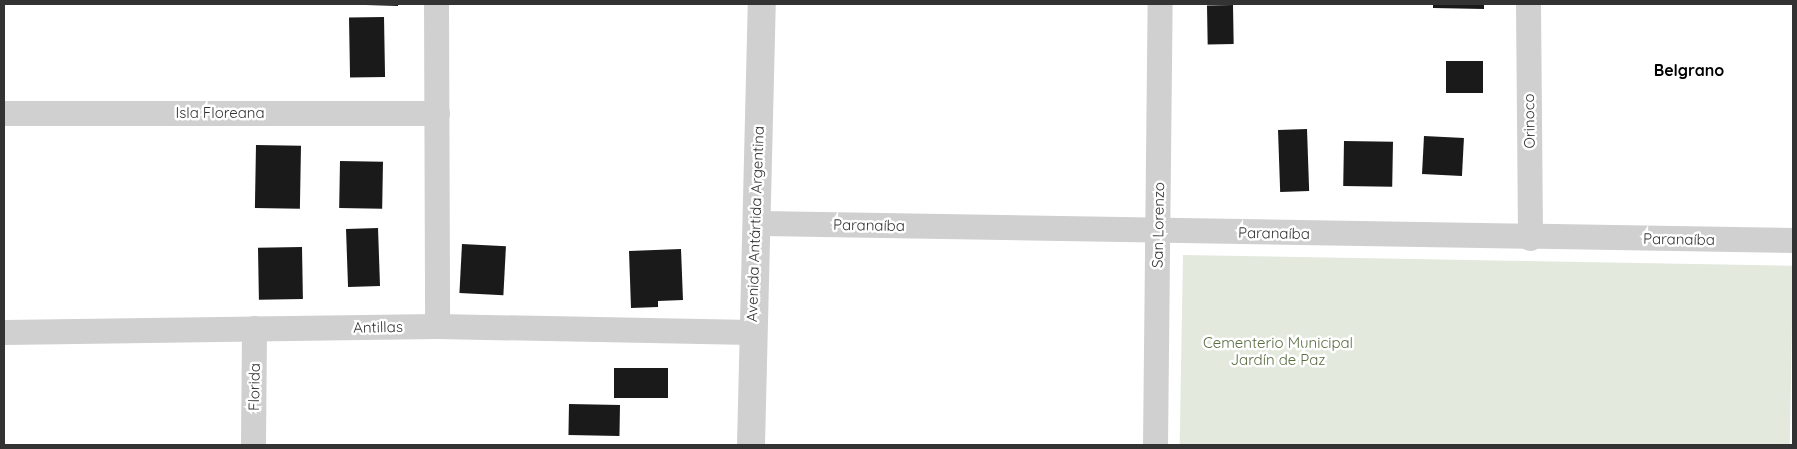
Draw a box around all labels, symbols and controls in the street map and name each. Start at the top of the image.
district label: Belgrano [1654,60,1724,80]
street label: Orinoco [1520,93,1538,149]
street label: Isla Floreana [175,104,265,122]
street label: Avenida Antártida Argentina [743,126,767,322]
street label: San Lorenzo [1148,182,1168,268]
street label: Paranaíba [833,215,905,235]
street label: Paranaíba [1238,223,1310,243]
street label: Paranaíba [1643,229,1715,249]
street label: Antillas [353,318,403,336]
park label: Cementerio Municipal Jardín de Paz [1203,333,1353,368]
street label: Florida [245,363,263,411]

